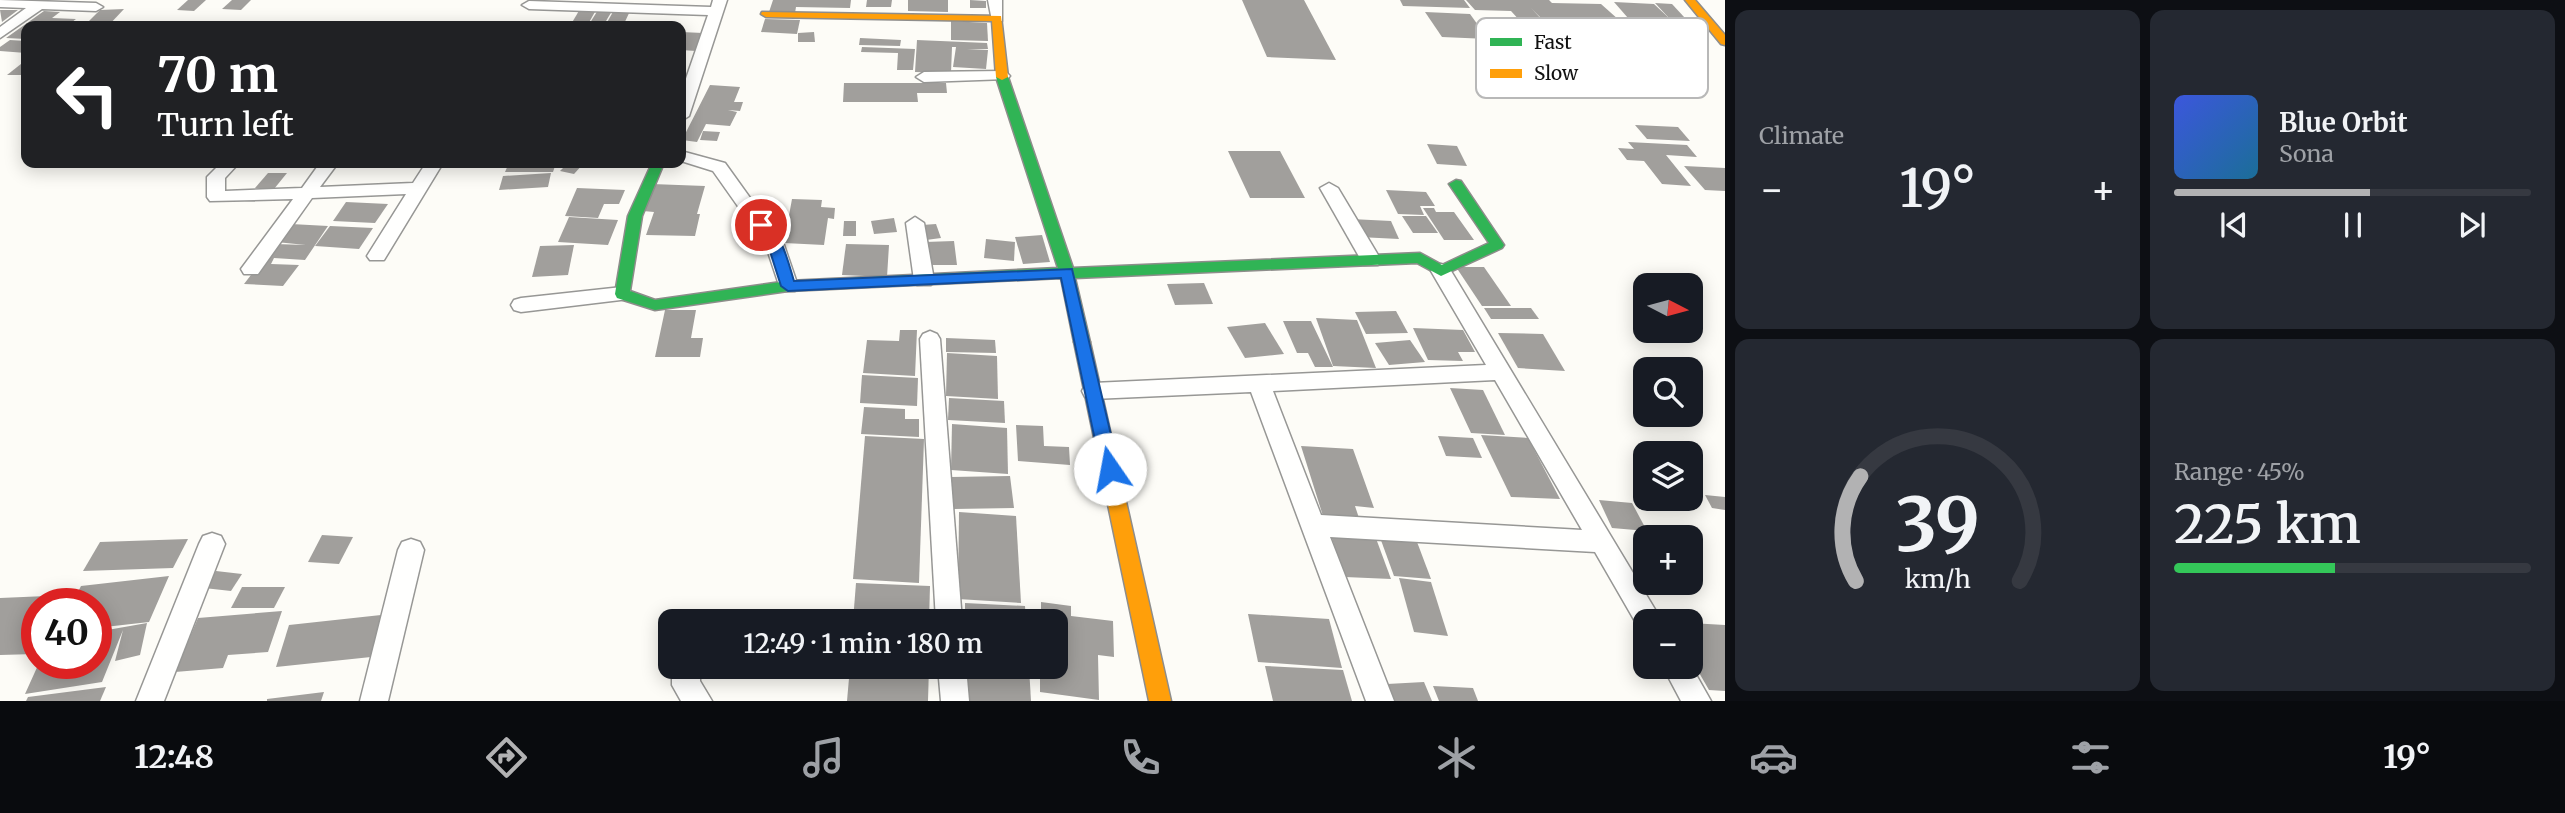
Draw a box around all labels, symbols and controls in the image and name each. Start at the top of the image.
legend [1476,18,1708,98]
text: Fast [1534,30,1572,54]
text: 70 m [157,44,278,105]
icon: left [42,49,133,140]
text: Slow [1534,61,1579,85]
text: Turn left [157,105,294,145]
text: Blue Orbit [2279,106,2408,139]
text: Climate [1759,121,1844,150]
text: Sona [2279,139,2334,168]
text: 19° [1899,156,1976,221]
text: − [1759,166,1784,213]
text: + [2091,166,2116,213]
pin [731,195,791,255]
icon: arrive [742,206,780,244]
icon: previous [2215,206,2253,244]
icon: pause [2334,206,2372,244]
icon: next [2453,206,2491,244]
north arrow [1633,273,1703,343]
map controls [1633,273,1703,679]
button: search [1633,357,1703,427]
position arrow [1073,432,1147,506]
button: layers [1633,441,1703,511]
text: Range · 45% [2174,457,2305,486]
text: 39 [1895,479,1980,571]
text: 225 km [2174,492,2361,557]
button: + [1633,525,1703,595]
text: km/h [1904,563,1971,595]
speed limit sign: 40 [21,588,112,679]
button: − [1633,609,1703,679]
text: 12:49 · 1 min · 180 m [743,627,983,660]
icon: directions [482,733,531,782]
icon: music [799,733,848,782]
icon: phone [1116,733,1165,782]
icon: climate [1432,733,1481,782]
icon: car [1749,733,1798,782]
icon: filters [2066,733,2115,782]
text: 12:48 [134,737,214,777]
text: 19° [2383,737,2431,777]

